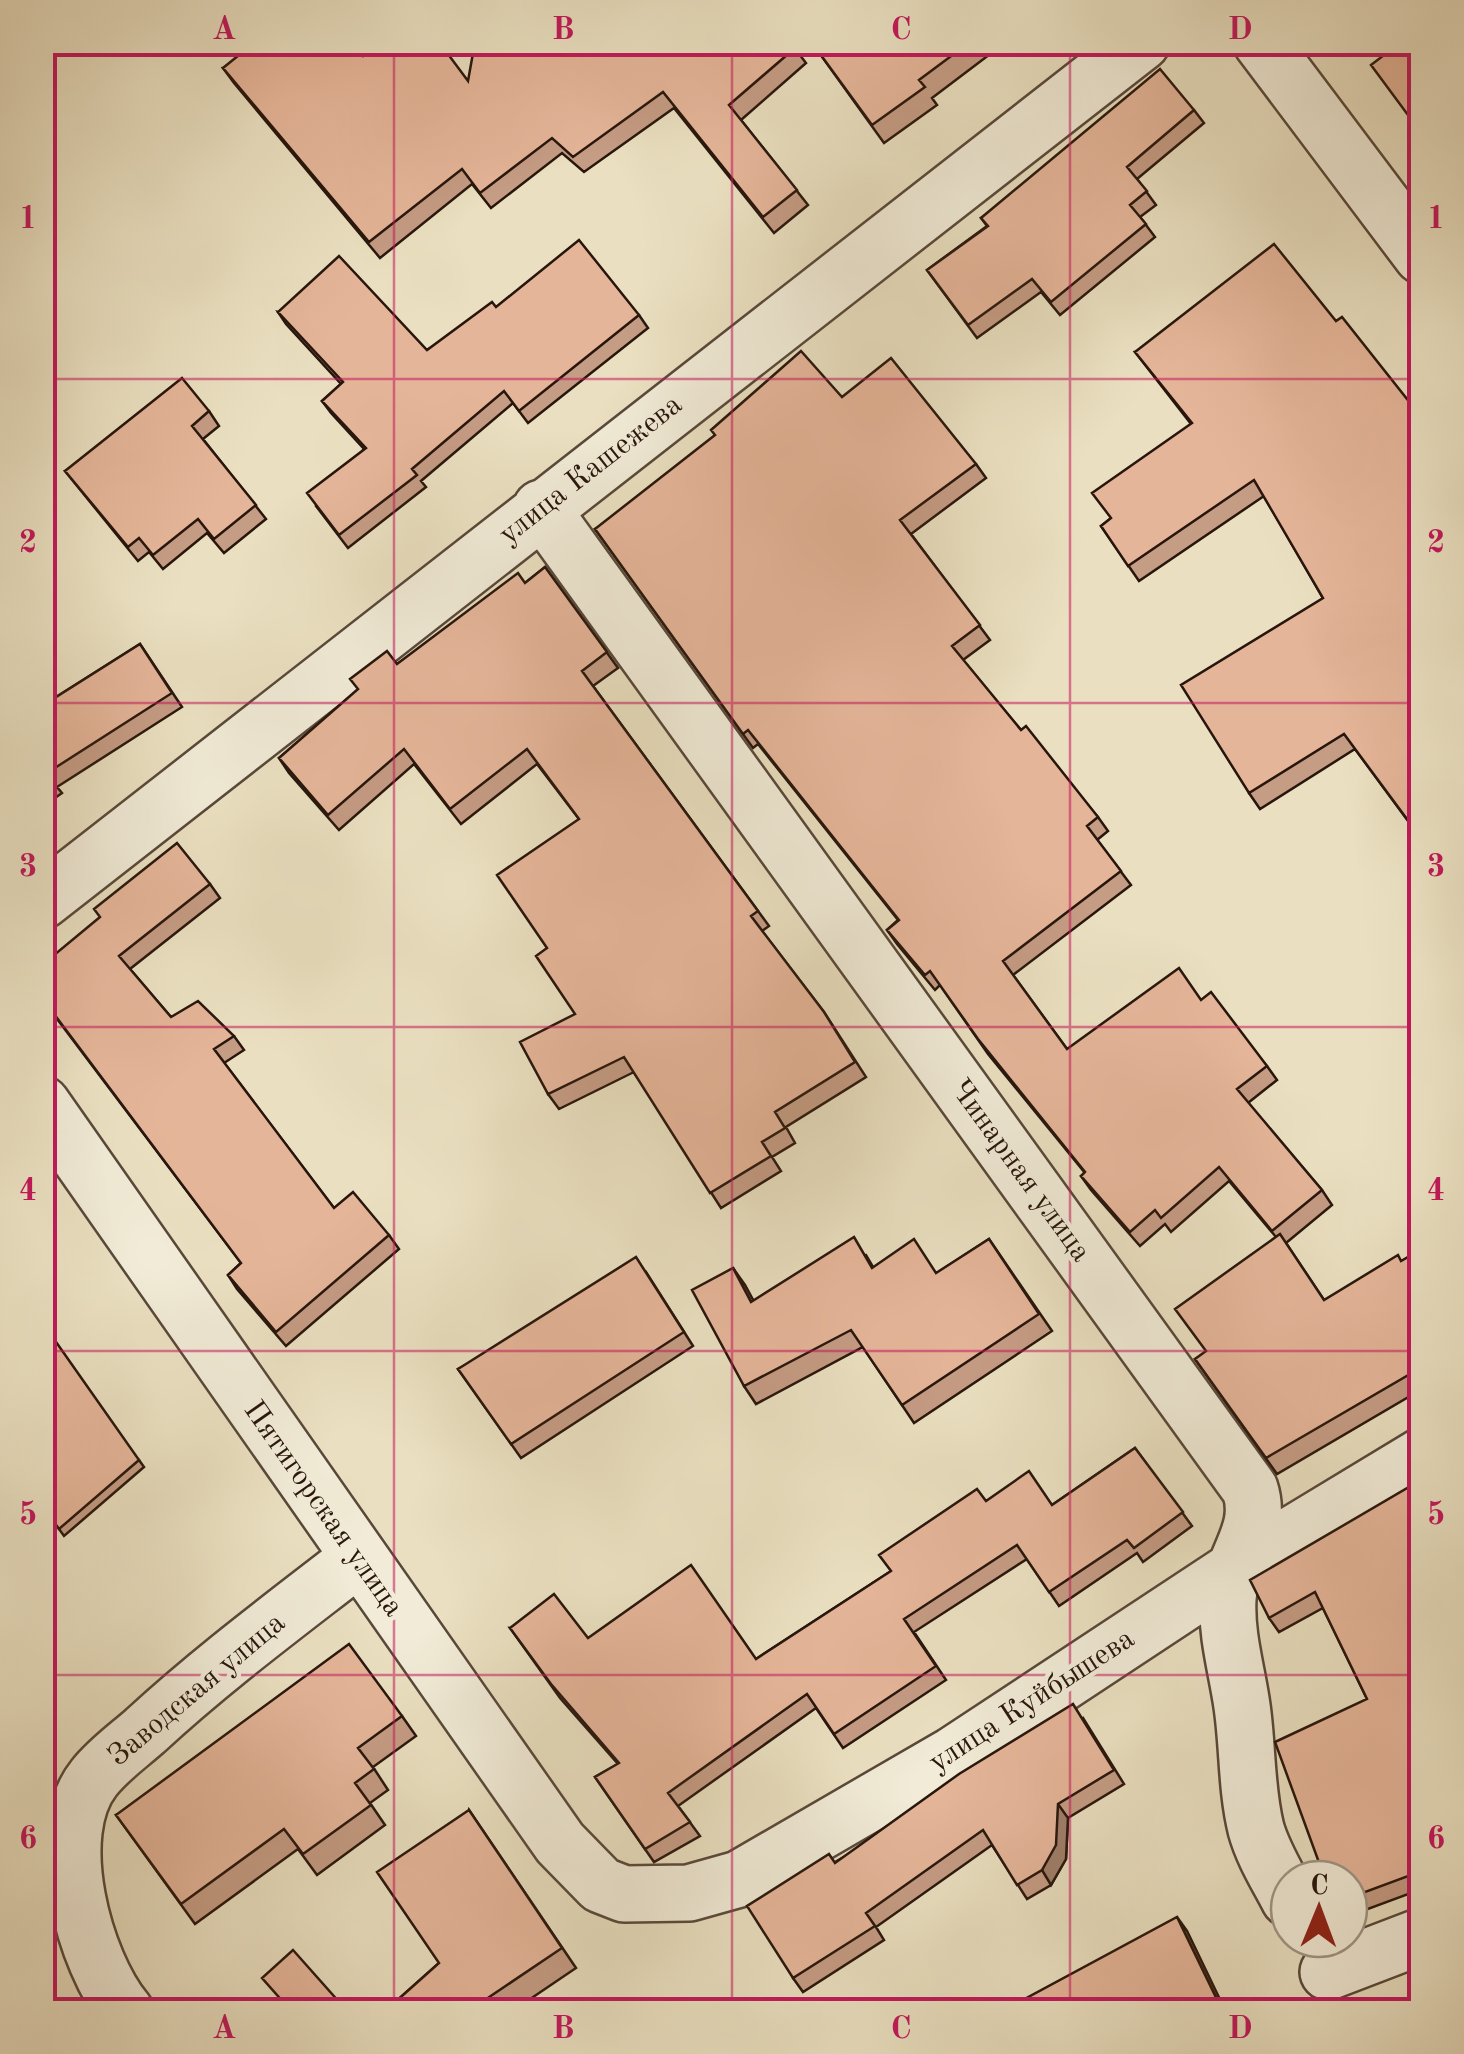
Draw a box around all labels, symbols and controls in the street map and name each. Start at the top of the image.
text: A [212,15,236,47]
text: B [552,15,574,47]
text: C [890,15,912,47]
text: D [1227,15,1253,47]
text: 1 [19,204,37,236]
text: 1 [1427,204,1445,236]
street label: улица Кашежева [494,389,688,550]
text: 2 [19,528,37,560]
text: 2 [1427,528,1445,560]
text: 3 [19,852,37,884]
text: 3 [1427,852,1445,884]
street label: Чинарная улица [944,1074,1096,1268]
text: 4 [19,1176,37,1208]
text: 4 [1427,1176,1445,1208]
street label: Пятигорская улица [238,1396,409,1622]
text: 5 [19,1500,37,1532]
text: 5 [1427,1500,1445,1532]
street label: Заводская улица [103,1608,291,1772]
street label: улица Куйбышева [924,1624,1140,1778]
text: 6 [19,1824,37,1856]
text: 6 [1427,1824,1445,1856]
north arrow [1269,1859,1369,1959]
text: С [1310,1872,1329,1901]
text: A [212,2014,236,2046]
text: B [552,2014,574,2046]
text: C [890,2014,912,2046]
text: D [1227,2014,1253,2046]

